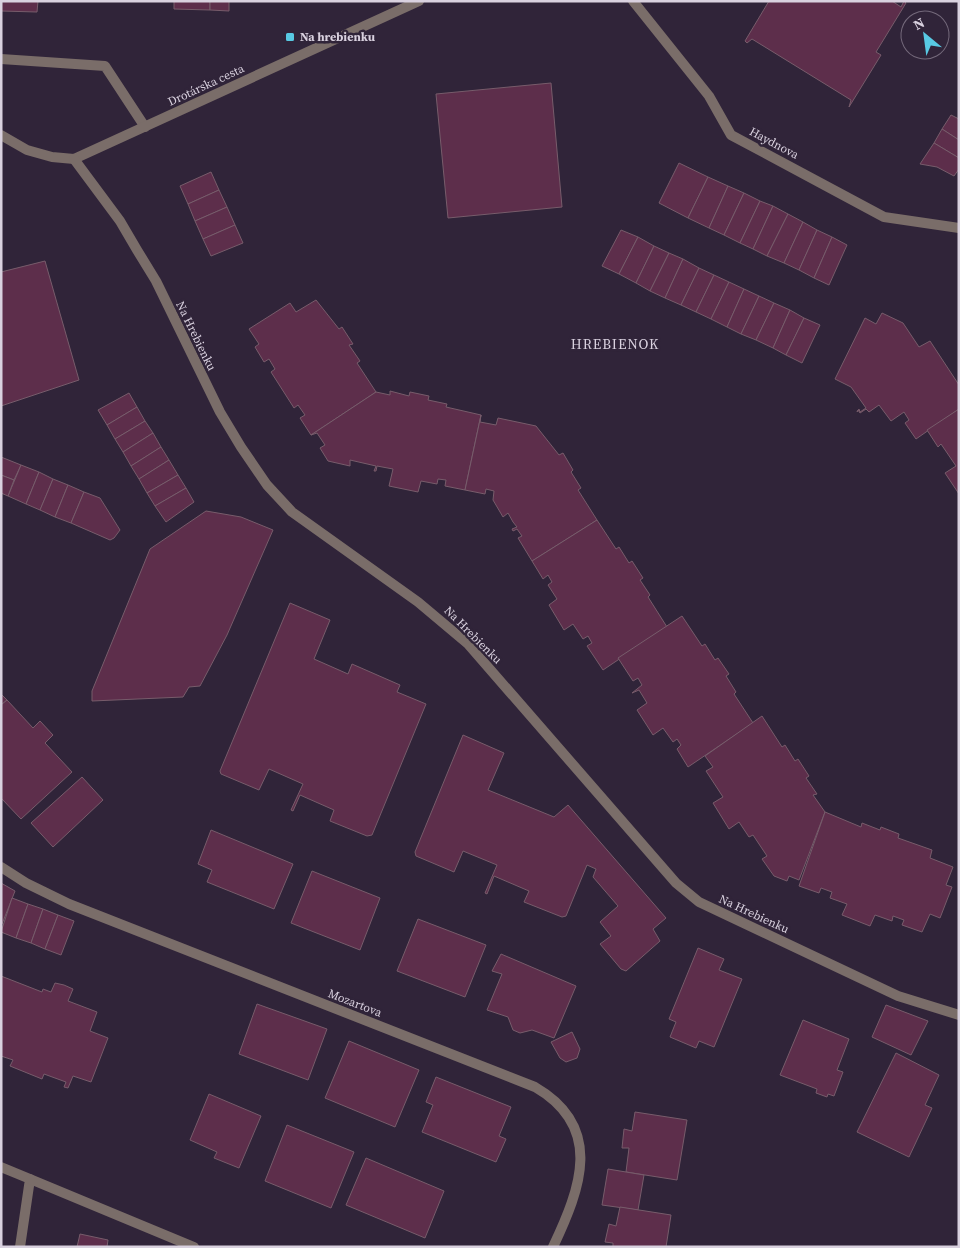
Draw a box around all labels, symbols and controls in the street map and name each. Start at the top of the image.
north arrow [900,10,950,60]
text: N [909,12,928,35]
place label: Na hrebienku [300,29,376,45]
marker: Na hrebienku [284,31,296,43]
street label: Drotárska cesta [165,60,248,110]
street label: Haydnova [747,123,802,163]
street label: Na Hrebienku [172,299,220,373]
district label: HREBIENOK [571,334,659,354]
street label: Na Hrebienku [441,603,505,667]
street label: Na Hrebienku [716,891,792,937]
street label: Mozartova [326,985,385,1021]

